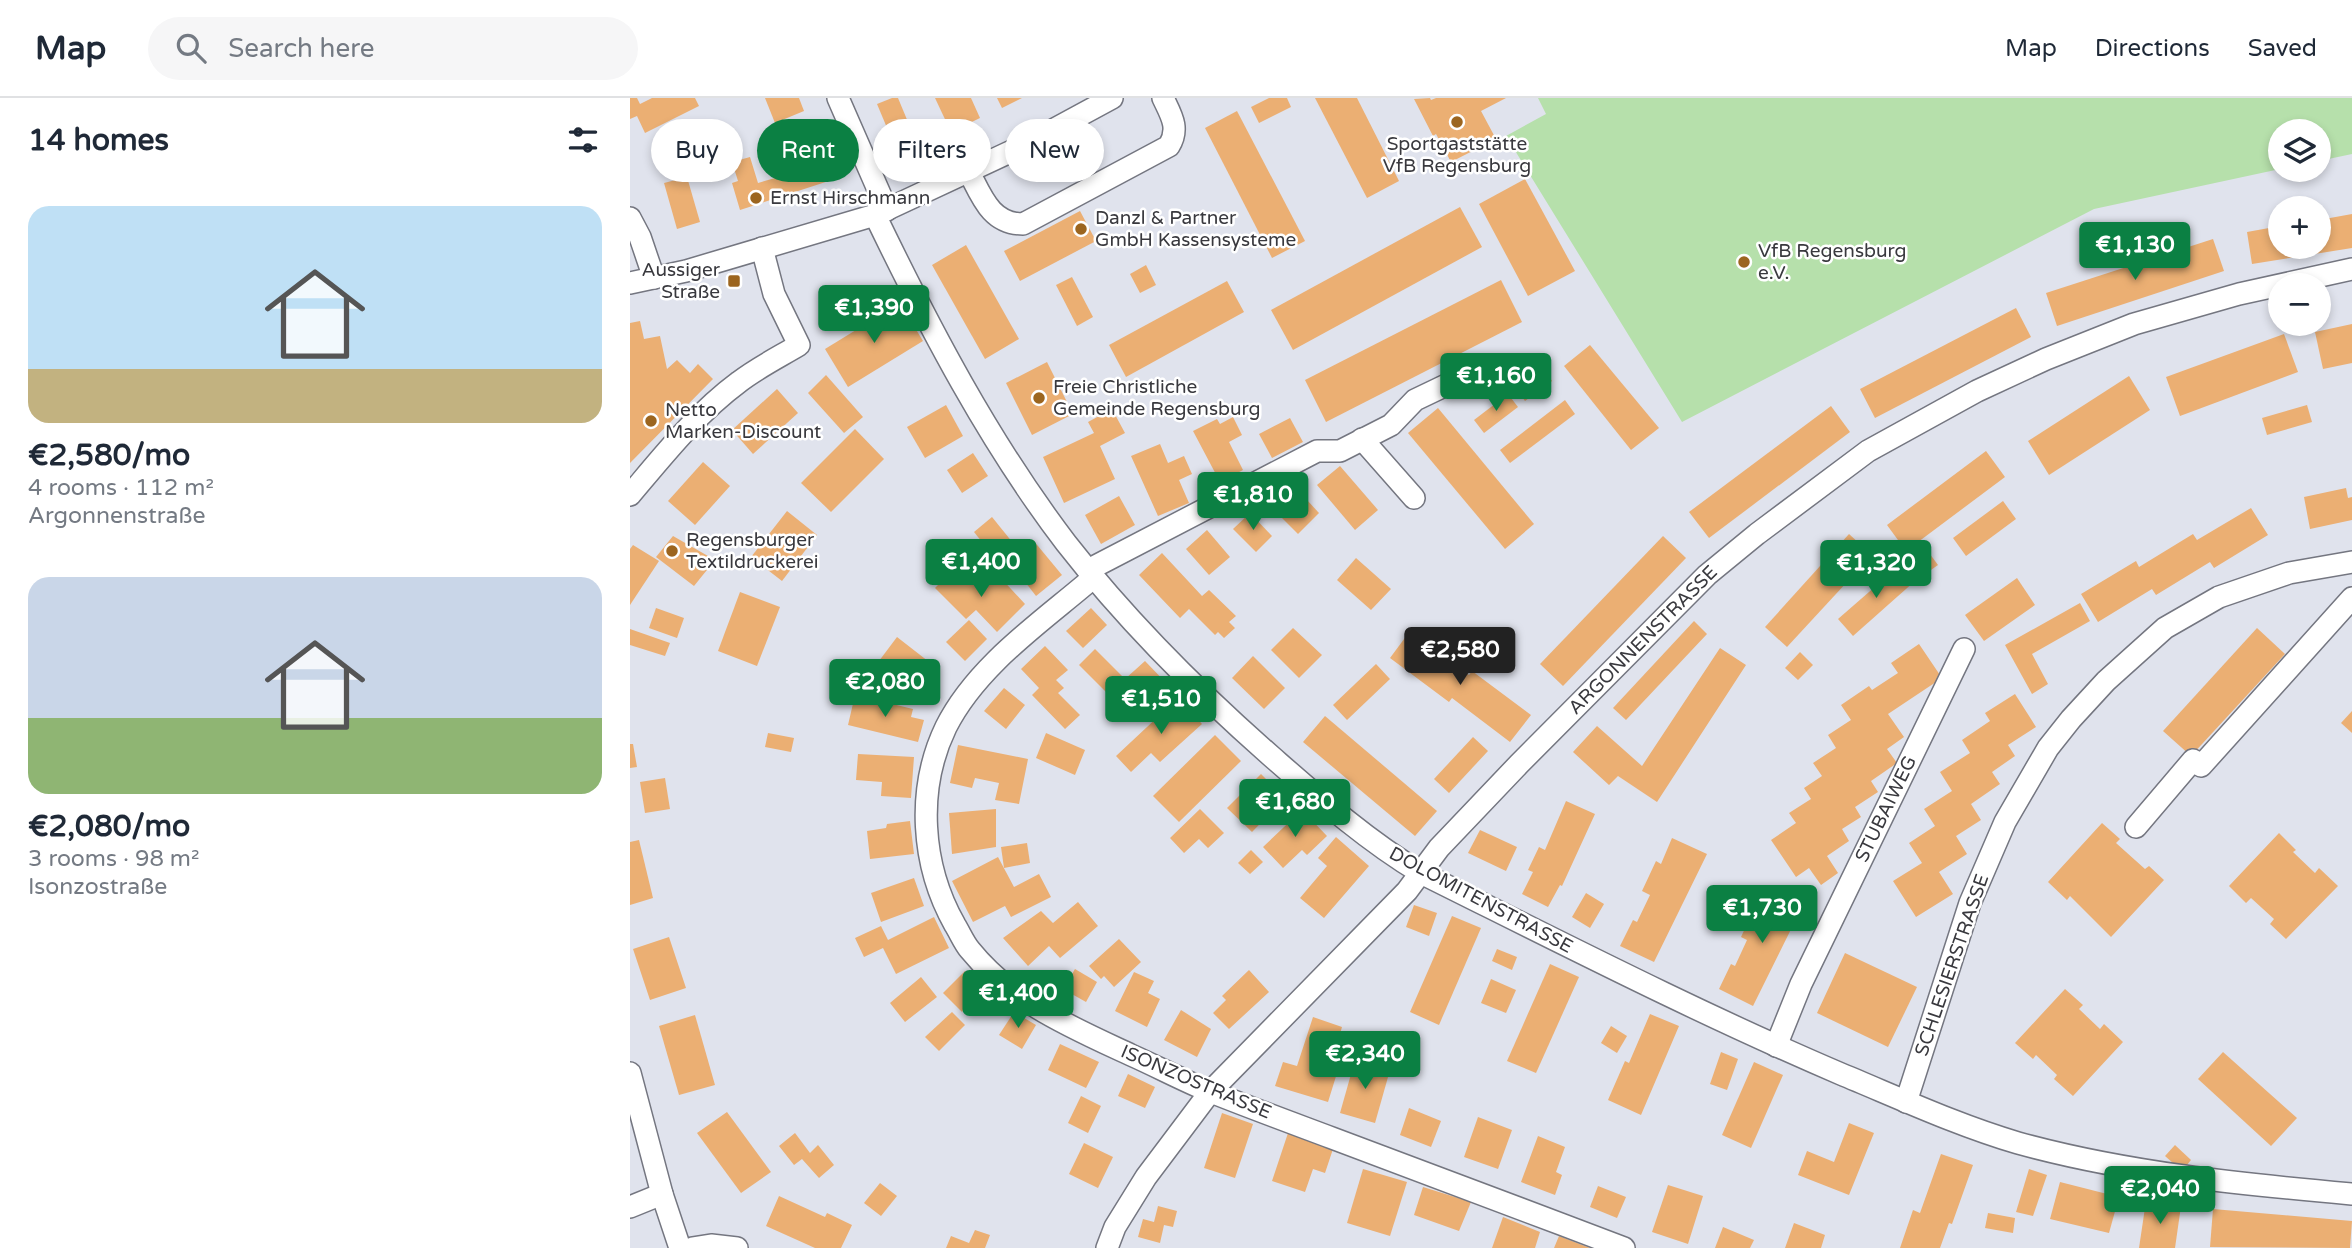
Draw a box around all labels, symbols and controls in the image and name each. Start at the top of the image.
search box [148,17,638,80]
text: Map [35,29,106,68]
icon: search [172,29,210,67]
text: Search here [228,33,374,64]
text: Map [2005,34,2057,63]
text: Directions [2095,34,2210,63]
text: Saved [2248,34,2317,63]
marker: Sportgaststätte VfB Regensburg [1449,114,1465,130]
chip: Buy [651,119,743,182]
chip: Rent [757,119,859,182]
chip: Filters [873,119,991,182]
chip: New [1005,119,1104,182]
map controls [2268,119,2331,336]
button: layers [2268,119,2331,182]
icon: filters [564,121,602,159]
text: 14 homes [28,122,169,159]
place label: Sportgaststätte VfB Regensburg [1383,133,1531,177]
place label: Ernst Hirschmann [770,187,930,209]
marker: Ernst Hirschmann [748,190,764,206]
button: + [2268,196,2331,259]
place label: Danzl & Partner GmbH Kassensysteme [1095,207,1296,251]
marker: Danzl & Partner GmbH Kassensysteme [1073,221,1089,237]
pin: €1,130 [2078,222,2192,282]
text: €1,130 [2095,231,2175,259]
place label: VfB Regensburg e.V. [1758,240,1907,284]
icon: home [252,251,378,377]
marker: VfB Regensburg e.V. [1736,254,1752,270]
place label: Aussiger Straße [642,259,721,303]
marker: Aussiger Straße [726,273,742,289]
button: − [2268,273,2331,336]
pin: €1,390 [817,286,931,345]
text: €1,390 [834,294,914,322]
pin: €1,160 [1439,354,1553,413]
text: €1,160 [1456,362,1536,390]
place label: Freie Christliche Gemeinde Regensburg [1053,376,1261,420]
marker: Freie Christliche Gemeinde Regensburg [1031,390,1047,406]
place label: Netto Marken-Discount [665,399,821,443]
marker: Netto Marken-Discount [643,413,659,429]
text: €2,580/mo [28,437,190,474]
pin: €1,810 [1196,472,1310,532]
text: 4 rooms · 112 m² [28,474,214,502]
text: €1,810 [1213,481,1293,509]
text: Argonnenstraße [28,502,206,530]
place label: Regensburger Textildruckerei [686,529,818,573]
pin: €1,400 [924,540,1038,599]
pin: €1,320 [1819,540,1933,600]
marker: Regensburger Textildruckerei [664,543,680,559]
text: €1,400 [942,548,1020,576]
text: €1,320 [1836,549,1916,577]
street label: ARGONNENSTRASSE [1564,561,1722,719]
icon: home [252,622,378,748]
pin: €2,580 [1403,628,1517,687]
text: €2,580 [1420,636,1500,664]
pin: €2,080 [828,660,942,719]
text: €2,080 [845,668,925,696]
pin: €1,510 [1104,676,1218,736]
text: €1,510 [1121,685,1201,713]
street label: STUBAIWEG [1851,752,1921,866]
pin: €1,680 [1238,780,1352,839]
text: €1,680 [1255,788,1335,816]
text: €2,080/mo [28,808,190,845]
street label: DOLOMITENSTRASSE [1386,842,1576,958]
text: 3 rooms · 98 m² [28,845,199,873]
street label: SCHLESIERSTRASSE [1911,871,1993,1059]
text: Isonzostraße [28,873,167,901]
pin: €1,730 [1705,886,1819,945]
text: €1,730 [1722,894,1802,922]
pin: €1,400 [961,970,1075,1030]
text: €1,400 [979,979,1057,1007]
pin: €2,340 [1308,1032,1422,1091]
street label: ISONZOSTRASSE [1118,1040,1274,1124]
text: €2,340 [1325,1040,1405,1068]
pin: €2,040 [2103,1166,2217,1226]
text: €2,040 [2120,1175,2200,1203]

